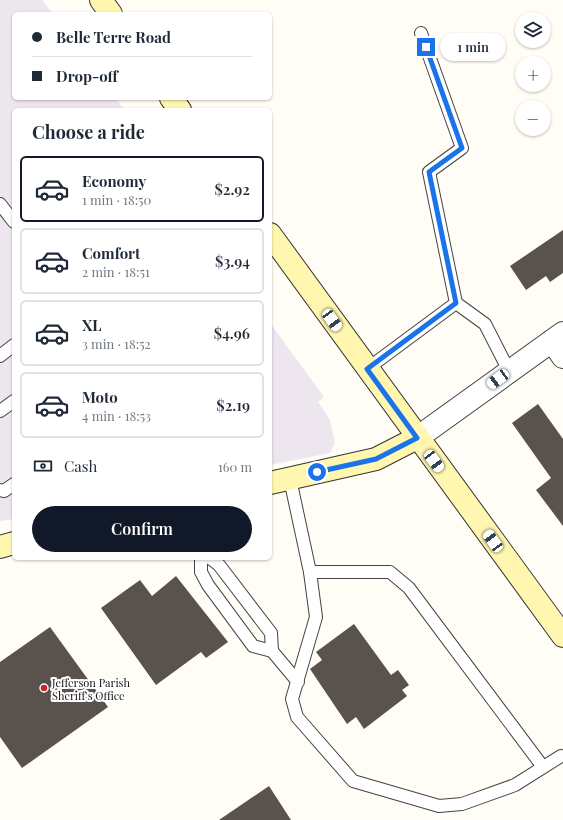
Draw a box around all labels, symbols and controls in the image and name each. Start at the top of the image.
map controls [515,12,551,136]
button: layers [515,12,551,48]
text: Belle Terre Road [56,27,171,47]
callout: 1 min [440,33,506,61]
route end [417,38,435,56]
text: 1 min [457,38,489,55]
button: + [515,56,551,92]
text: Drop-off [56,66,118,86]
button: − [515,100,551,136]
text: Choose a ride [32,120,145,144]
icon: car [34,171,70,207]
text: Economy [82,171,146,191]
text: $2.92 [214,179,250,199]
text: 1 min · 18:50 [82,191,151,208]
icon: car [34,243,70,279]
text: Comfort [82,243,140,263]
text: $3.94 [215,251,250,271]
text: 2 min · 18:51 [82,263,150,280]
car [320,307,344,333]
icon: car [34,315,70,351]
text: XL [82,315,102,335]
text: $4.96 [214,323,250,343]
text: 3 min · 18:52 [82,335,151,352]
car [485,367,511,391]
icon: car [34,387,70,423]
text: Moto [82,387,118,407]
text: $2.19 [216,395,250,415]
text: 4 min · 18:53 [82,407,151,424]
car [422,448,446,474]
icon: cash [32,455,54,477]
text: Cash [64,456,97,476]
text: 160 m [218,458,252,475]
route start [308,463,326,481]
button: Confirm [32,506,252,552]
car [481,528,505,554]
place label: Jefferson Parish Sheriff's Office [51,675,131,703]
marker: Jefferson Parish Sheriff's Office [39,683,49,693]

